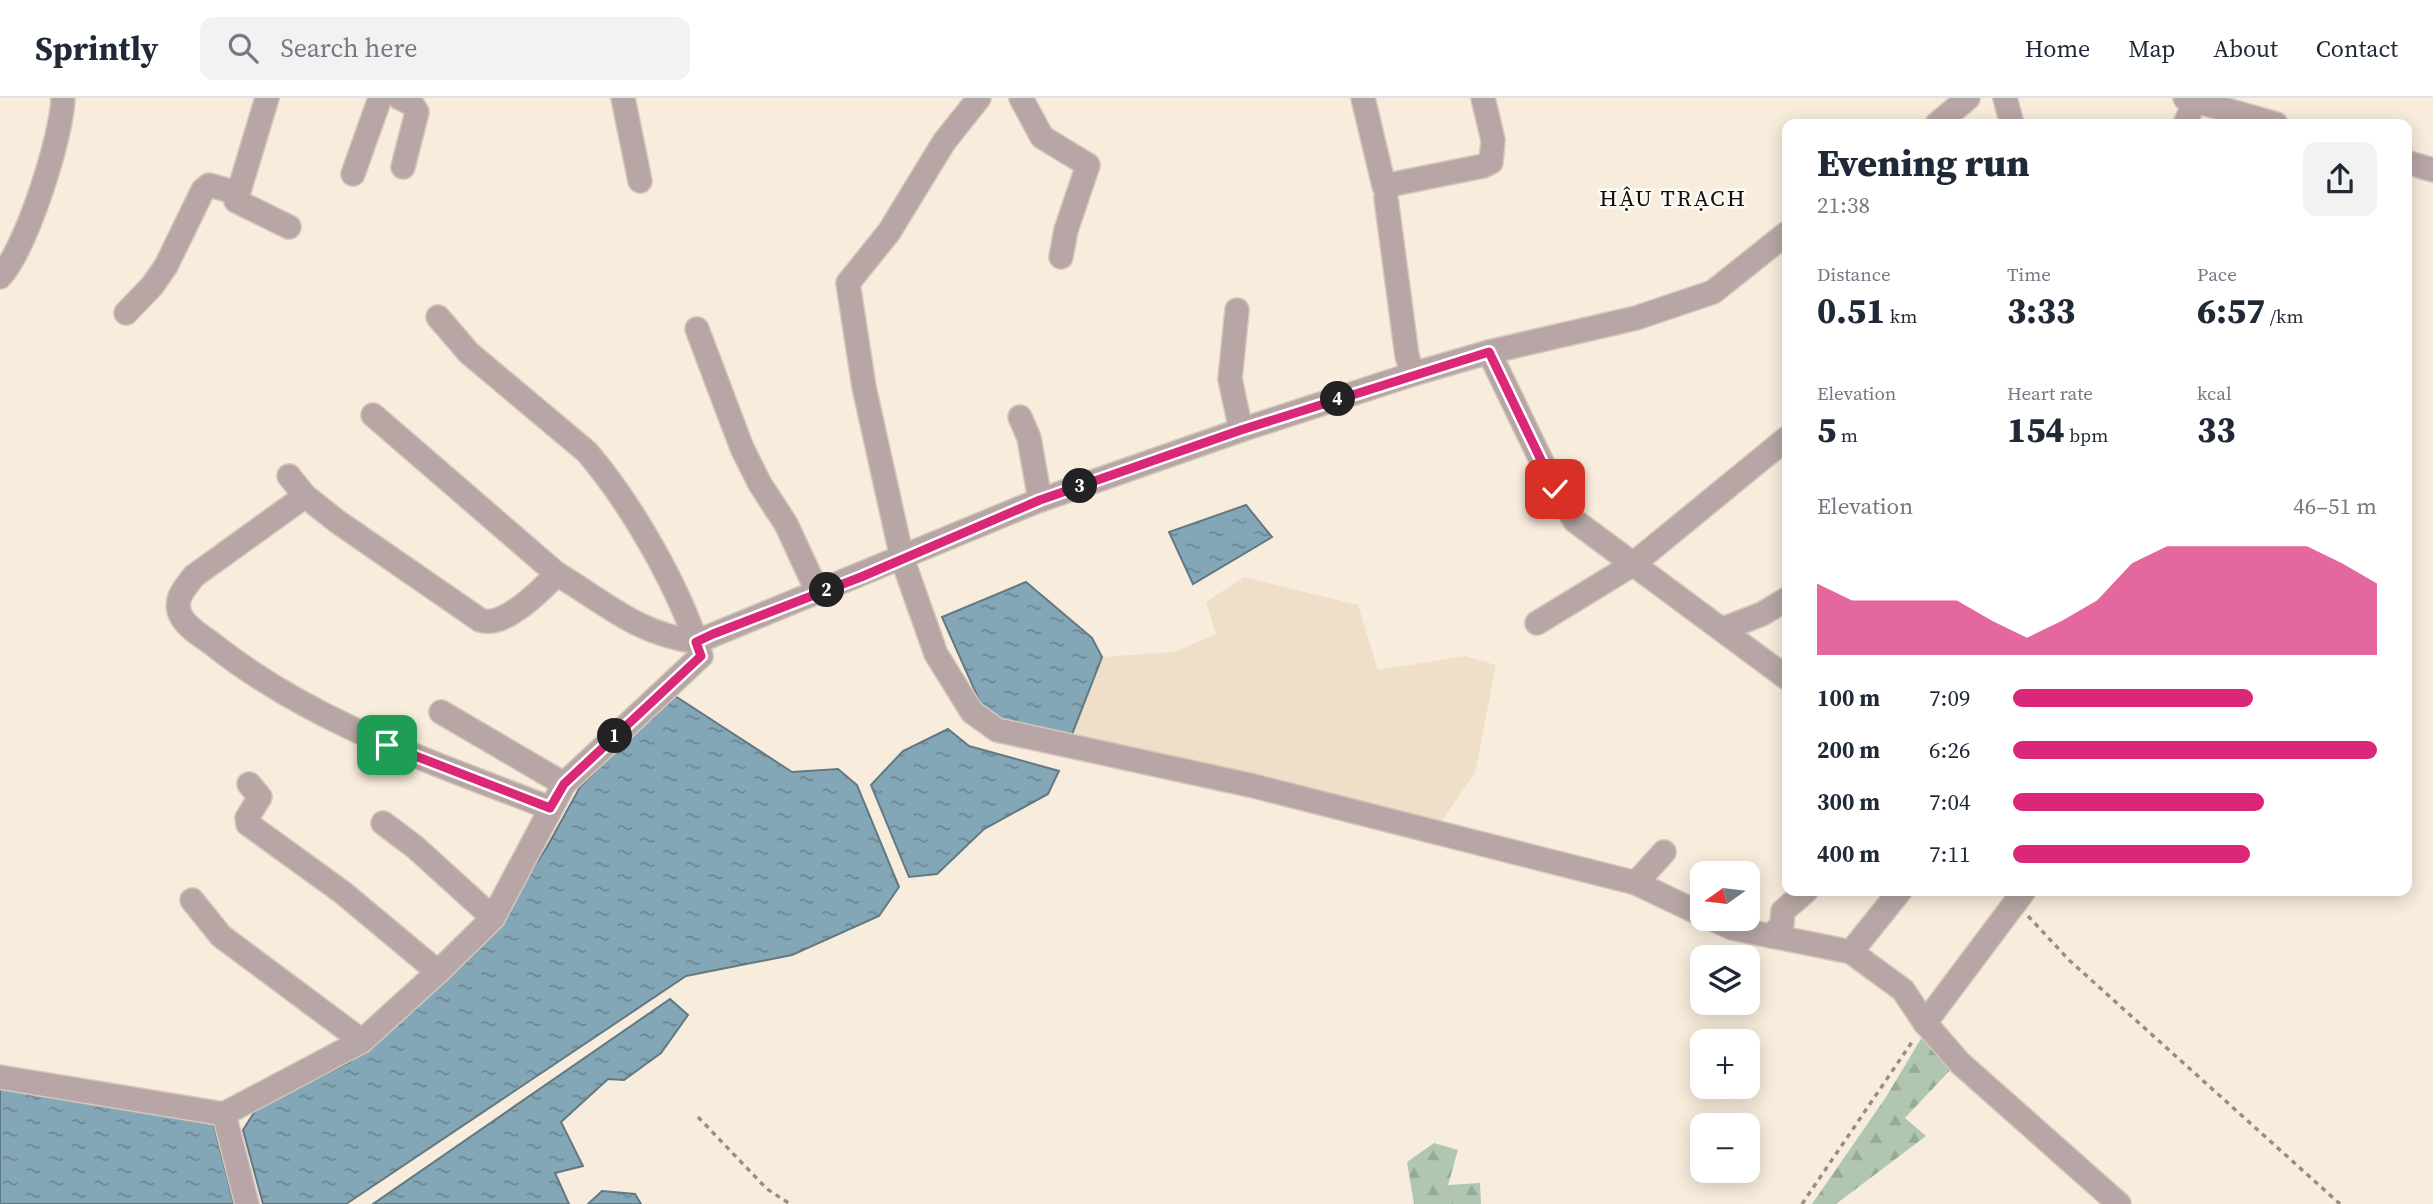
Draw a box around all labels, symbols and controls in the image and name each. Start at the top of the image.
search box [200,17,690,80]
text: Sprintly [35,26,158,71]
icon: search [224,29,262,67]
text: Search here [280,30,418,66]
text: Home [2025,32,2090,65]
text: Map [2128,32,2175,65]
text: About [2213,32,2278,65]
text: Contact [2316,32,2398,65]
text: Evening run [1817,137,2030,189]
button: share [2303,142,2377,216]
district label: HẬU TRẠCH [1599,182,1747,214]
text: 21:38 [1817,189,1870,221]
text: Distance [1817,261,1891,287]
text: Time [2007,261,2051,287]
text: Pace [2197,261,2237,287]
text: 0.51 [1817,287,1885,335]
text: 3:33 [2007,287,2075,335]
text: 6:57 [2197,287,2265,335]
text: km [1885,303,1917,329]
text: /km [2265,303,2304,329]
text: Elevation [1817,380,1896,406]
text: Heart rate [2007,380,2093,406]
text: kcal [2197,380,2232,406]
pin: 4 [1320,382,1356,416]
text: 4 [1332,385,1343,411]
text: 5 [1817,406,1836,454]
text: 154 [2007,406,2065,454]
text: 33 [2197,406,2236,454]
text: m [1836,422,1858,448]
text: bpm [2065,422,2108,448]
pin [1525,459,1585,519]
pin: 3 [1062,468,1098,504]
icon: check [1536,470,1574,508]
text: 3 [1074,472,1085,498]
text: Elevation [1817,490,1913,522]
text: 46–51 m [2293,490,2377,522]
pin: 2 [810,573,844,608]
text: 2 [821,576,832,602]
text: 100 m [1817,682,1880,714]
text: 7:09 [1929,682,1970,714]
pin [357,715,417,775]
pin: 1 [598,718,632,754]
text: 1 [609,722,620,748]
icon: arrive [368,726,406,764]
text: 200 m [1817,734,1880,766]
text: 6:26 [1929,734,1970,766]
text: 300 m [1817,786,1880,818]
text: 7:04 [1929,786,1970,818]
text: 400 m [1817,838,1880,870]
text: 7:11 [1929,838,1970,870]
north arrow [1690,861,1760,931]
map controls [1690,861,1760,1183]
button: layers [1690,945,1760,1015]
button: + [1690,1029,1760,1099]
button: − [1690,1113,1760,1183]

